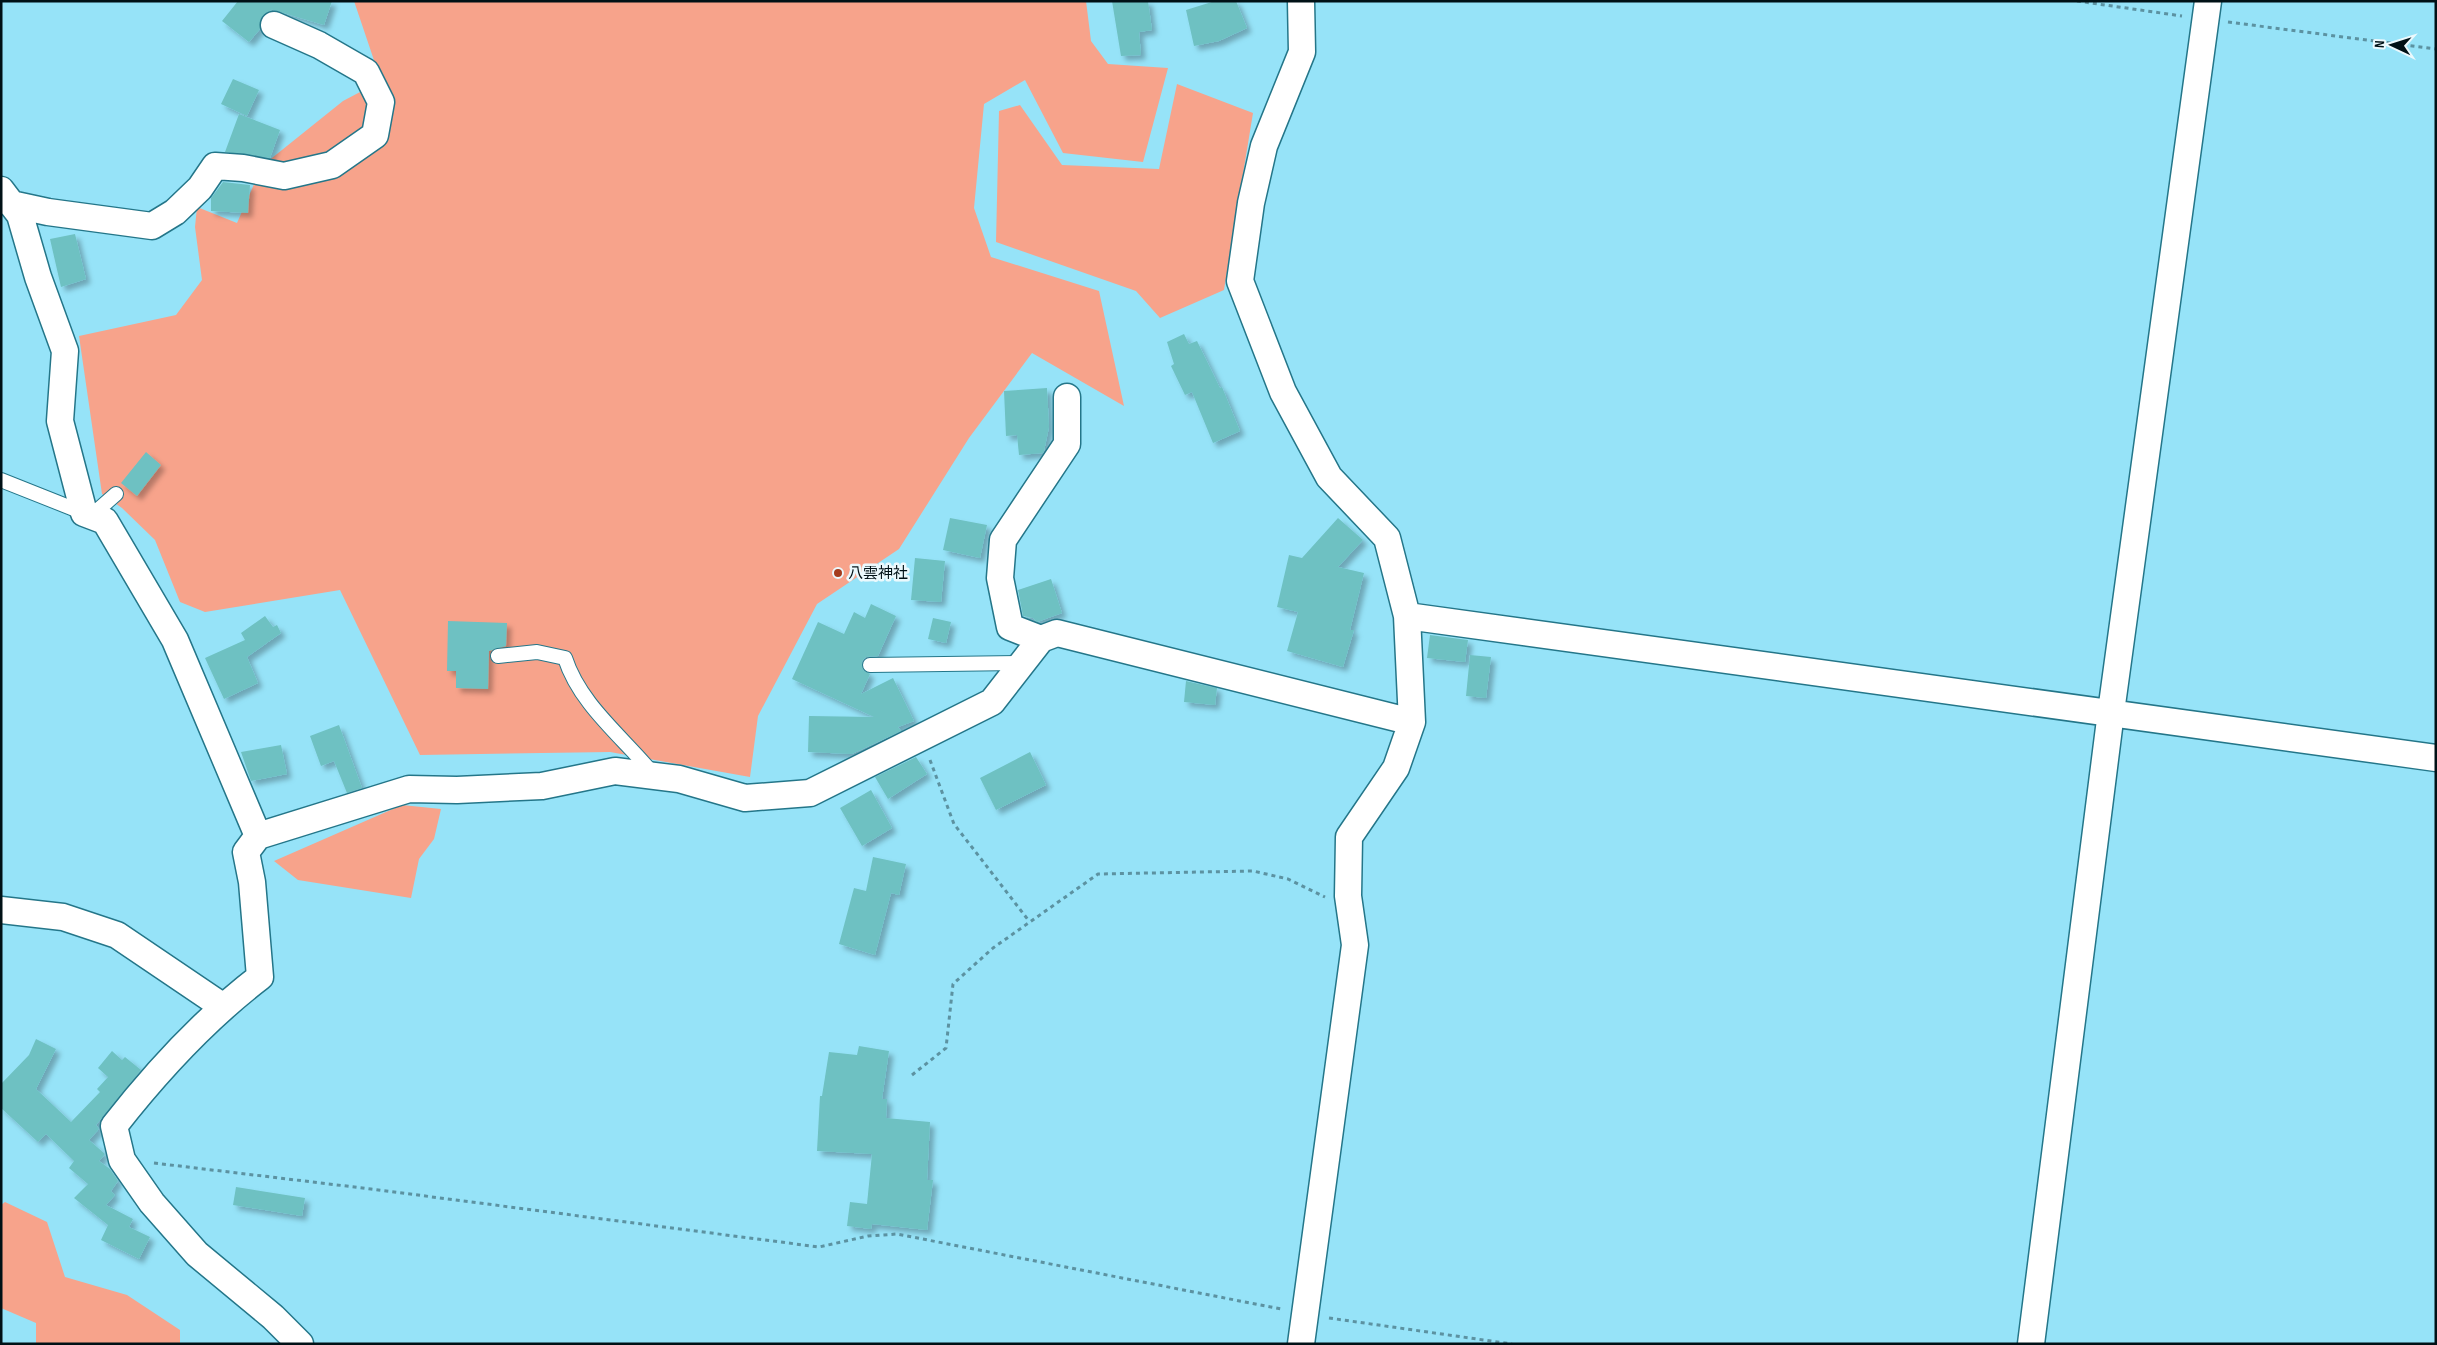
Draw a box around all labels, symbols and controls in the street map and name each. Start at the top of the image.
north arrow [2367,20,2417,70]
text: N [2371,40,2388,48]
place label: 八雲神社 [848,564,908,583]
marker: 八雲神社 [832,567,844,579]

